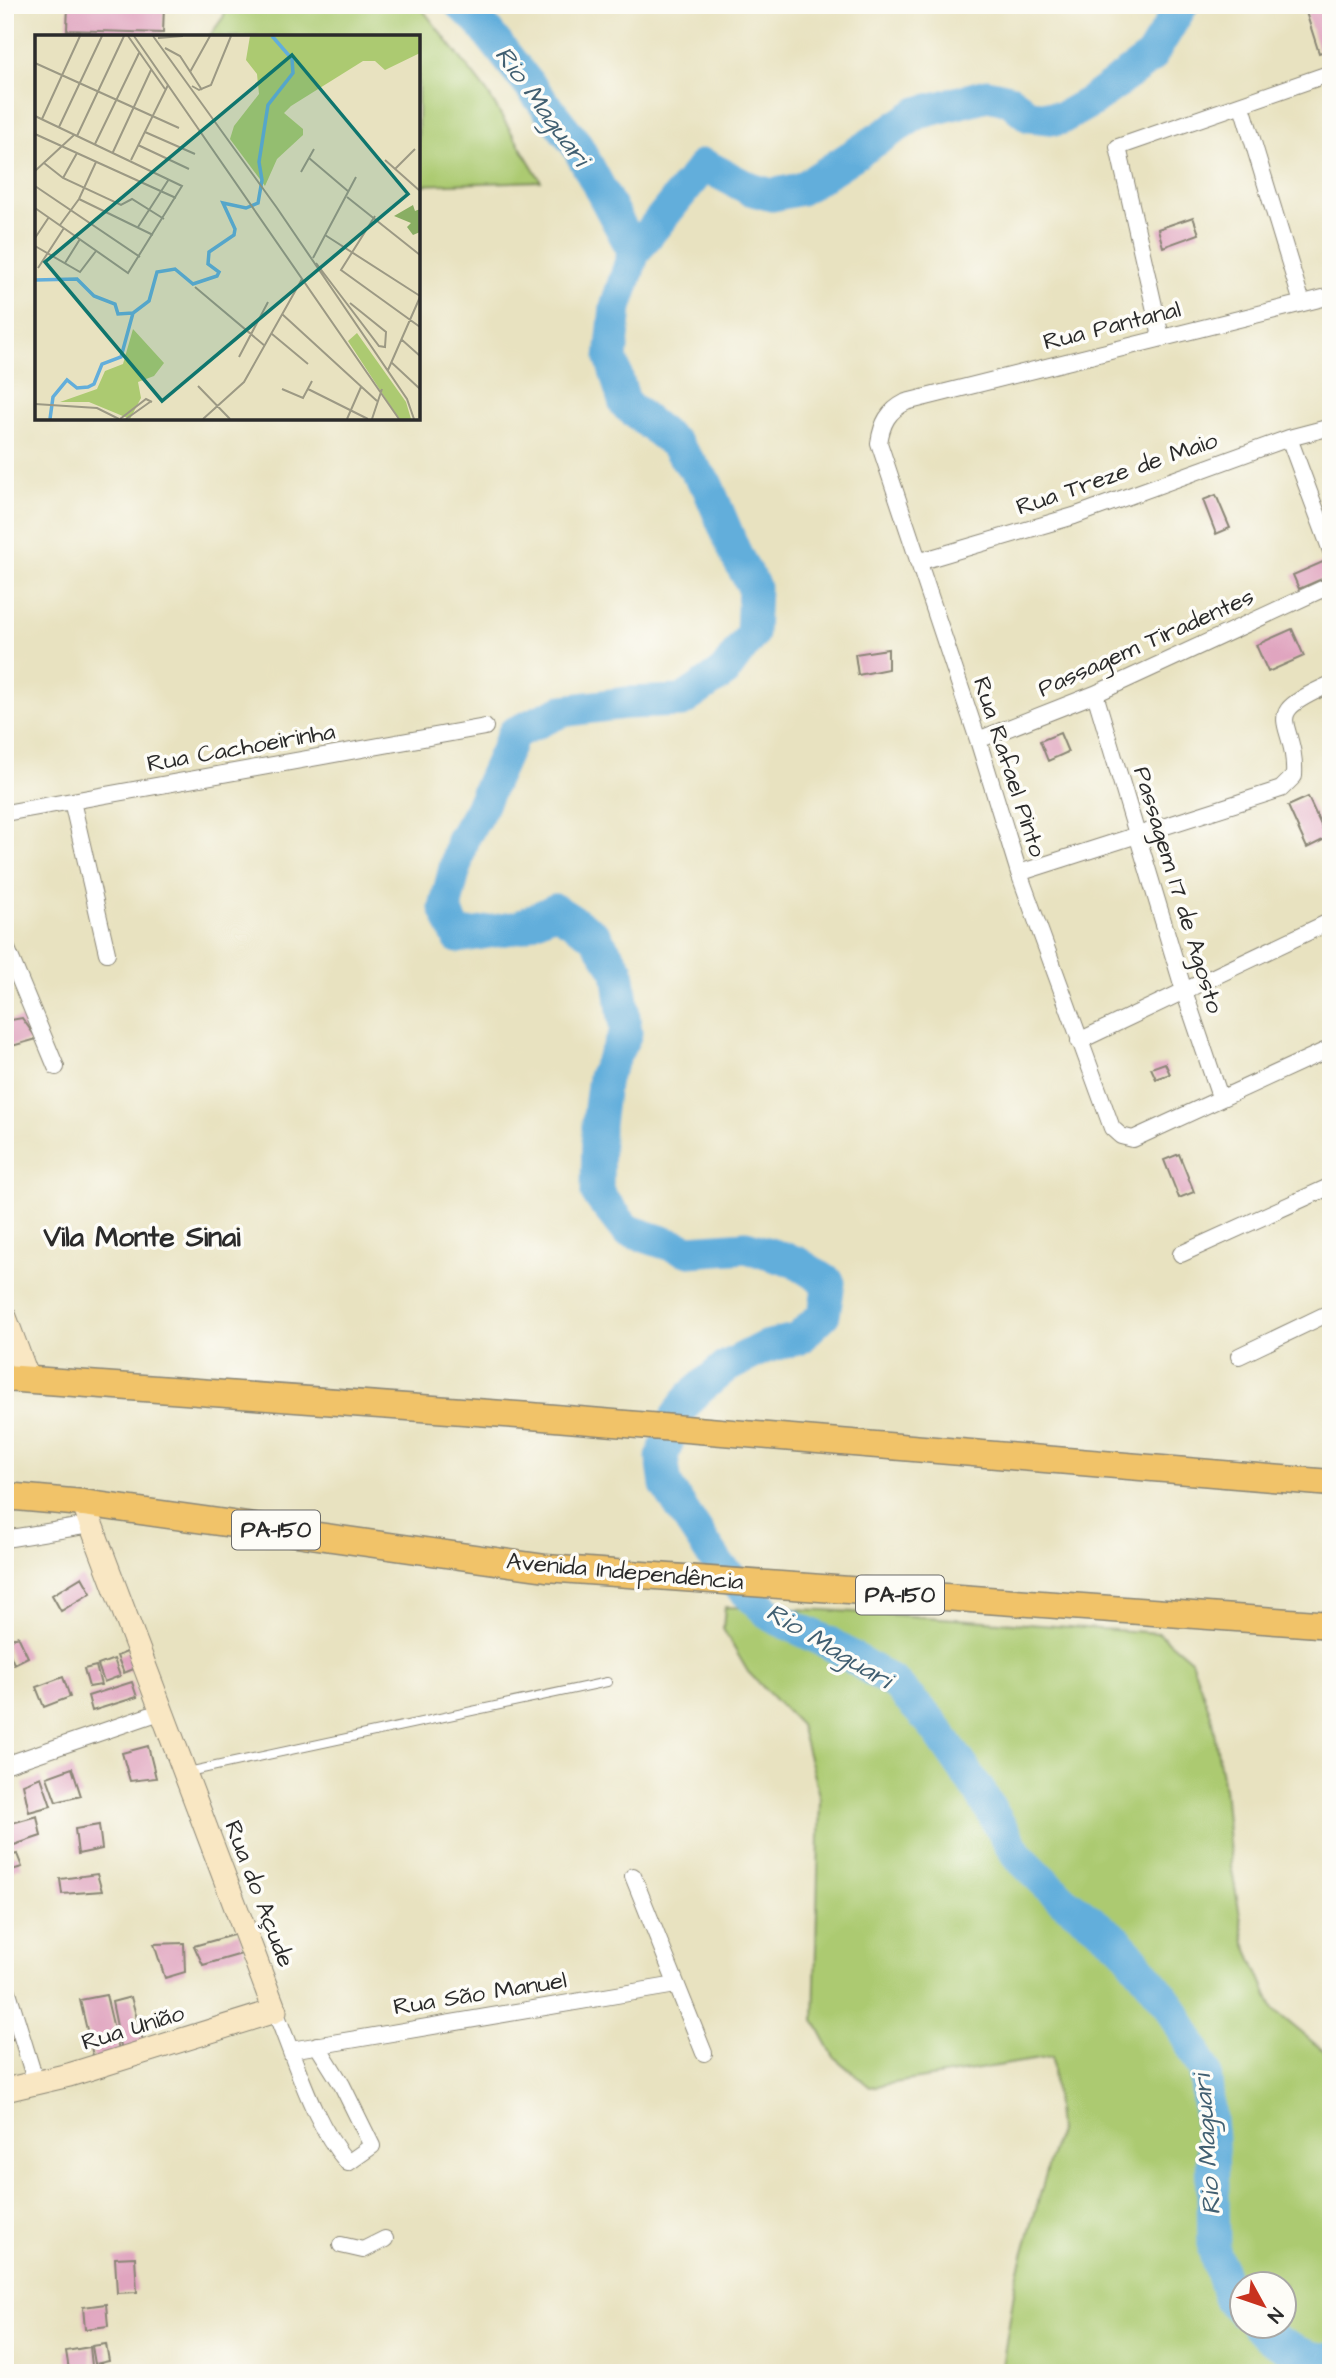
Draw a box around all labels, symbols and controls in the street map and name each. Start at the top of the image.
inset map [35,35,420,420]
water label: Rio Maguari [485,39,600,176]
street label: Rua Pantanal [1040,293,1184,359]
street label: Rua Treze de Maio [1012,423,1223,524]
street label: Passagem Tiradentes [1032,580,1260,707]
street label: Rua Rafael Pinto [964,673,1054,862]
street label: Rua Cachoeirinha [144,715,338,781]
street label: Passagem 17 de Agosto [1123,762,1232,1018]
district label: Vila Monte Sinai [43,1218,241,1257]
road number: PA-150 [232,1511,320,1550]
street label: Avenida Independência [505,1545,745,1599]
road number: PA-150 [856,1576,944,1614]
water label: Rio Maguari [759,1594,901,1700]
street label: Rua do Açude [215,1816,303,1972]
street label: Rua São Manuel [391,1964,569,2024]
street label: Rua União [77,1996,189,2060]
water label: Rio Maguari [1184,2071,1231,2216]
north arrow [1228,2270,1298,2340]
text: N [1261,2302,1289,2328]

